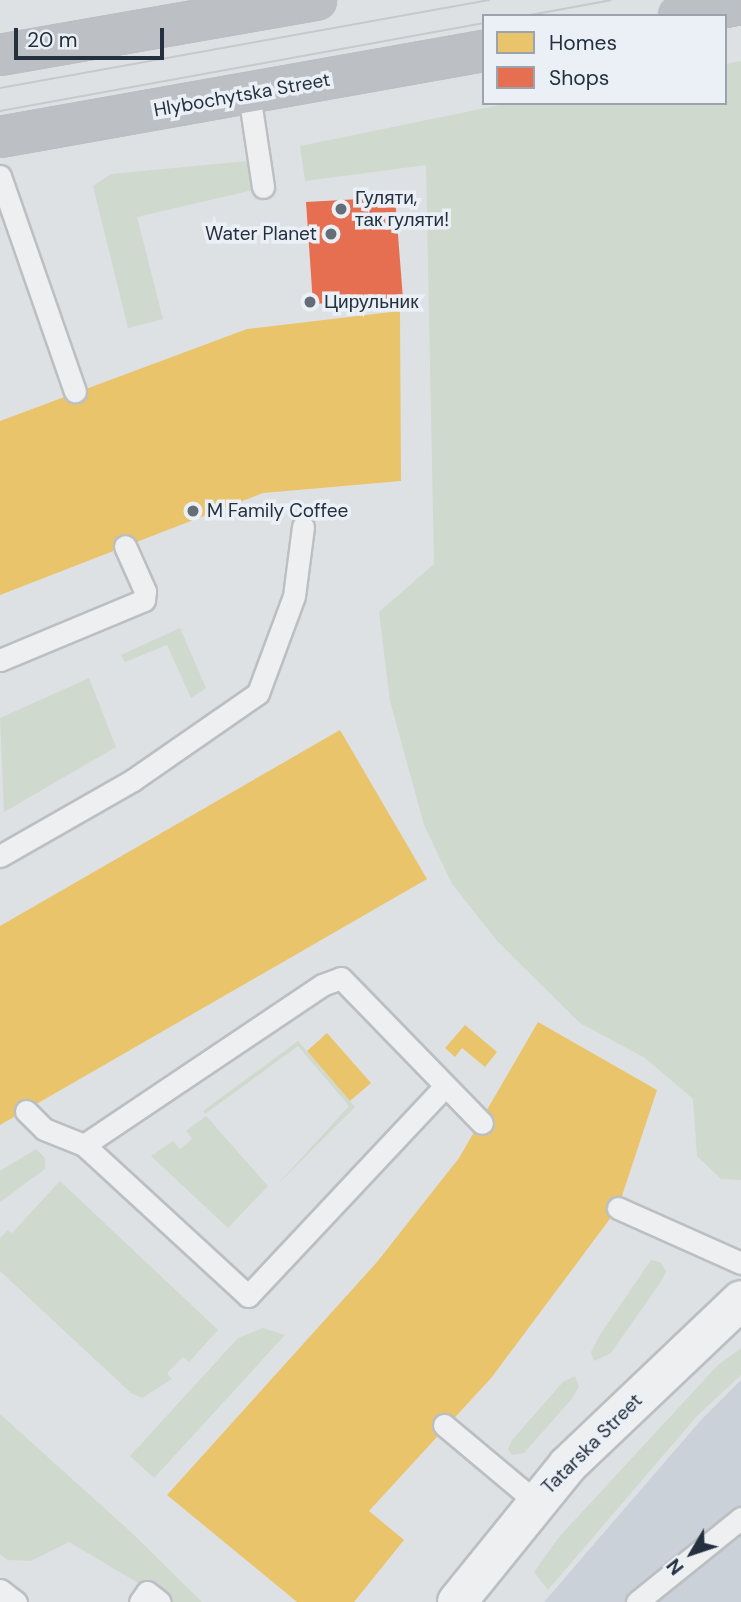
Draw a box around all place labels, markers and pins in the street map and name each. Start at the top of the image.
place label: Гуляти, так гуляти! [355,187,449,231]
marker: Гуляти, так гуляти! [333,201,349,217]
place label: Water Planet [205,223,317,245]
marker: Water Planet [323,226,339,242]
place label: Цирульник [324,291,419,313]
marker: Цирульник [302,294,318,310]
place label: M Family Coffee [207,500,348,522]
marker: M Family Coffee [185,503,201,519]

